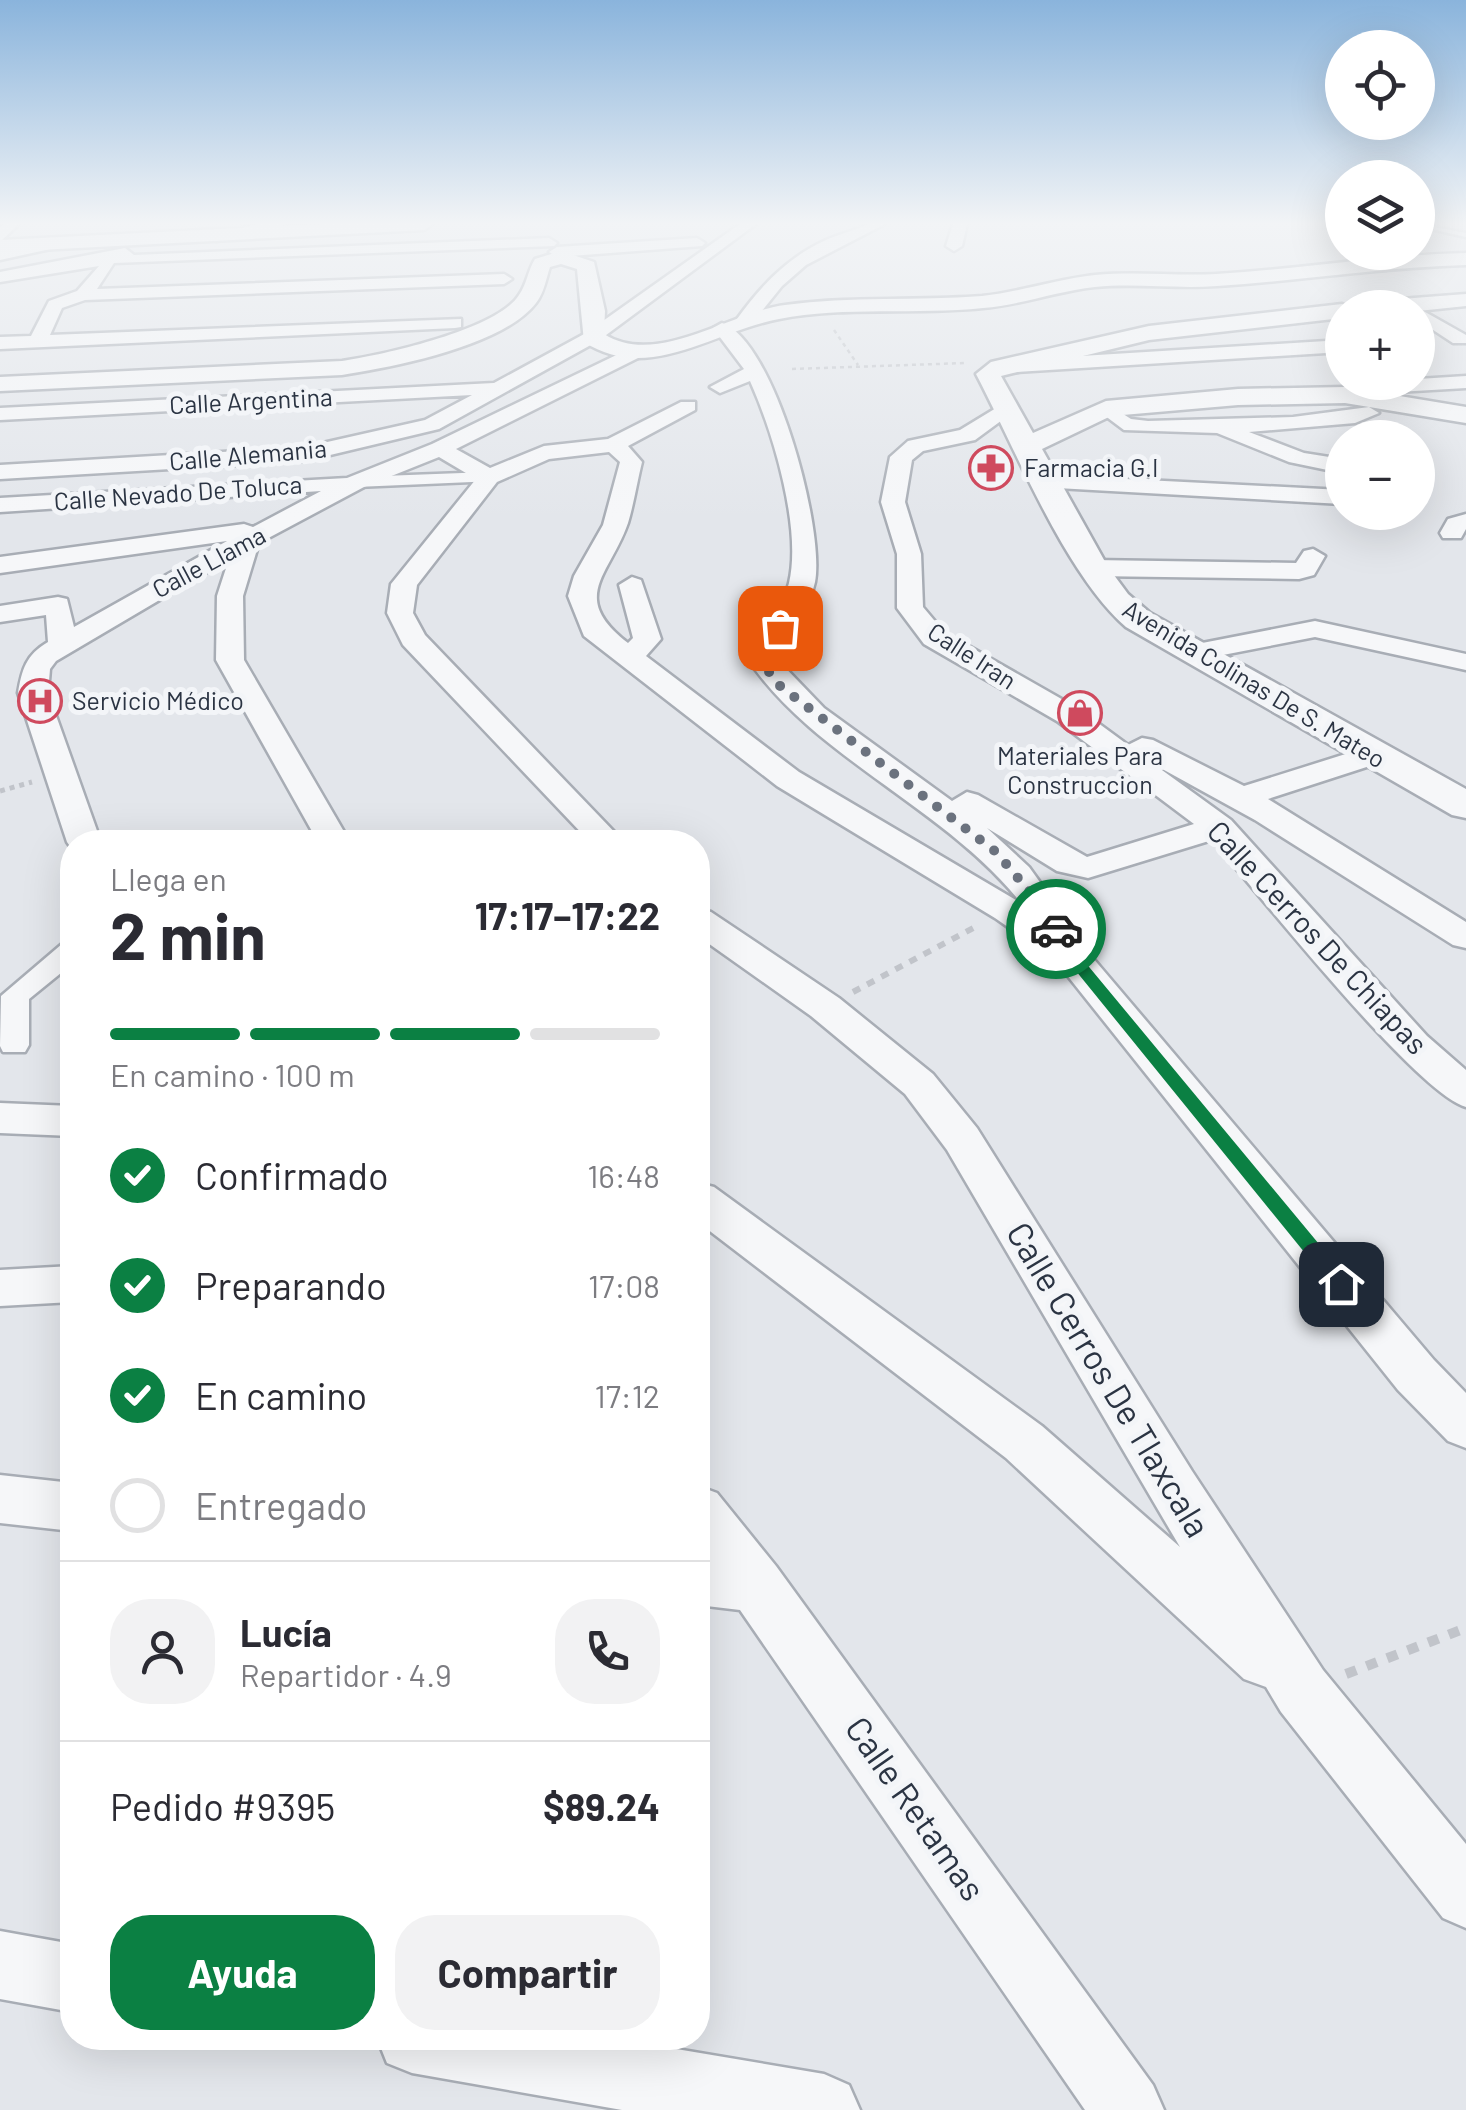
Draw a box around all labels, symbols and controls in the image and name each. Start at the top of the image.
map controls [1325,30,1435,530]
button: locate [1325,30,1435,140]
button: layers [1325,160,1435,270]
button: + [1325,290,1435,400]
street label: Calle Argentina [169,381,333,419]
button: − [1325,420,1435,530]
street label: Calle Alemania [168,432,328,476]
pharmacy icon: Farmacia G.I [968,445,1014,491]
place label: Farmacia G.I [1024,452,1158,482]
street label: Calle Nevado De Toluca [53,468,303,516]
street label: Calle Llama [147,519,270,603]
pin [738,586,823,671]
street label: Avenida Colinas De S. Mateo [1118,593,1391,773]
icon: bag [753,601,808,656]
street label: Calle Iran [923,616,1022,695]
hospital icon: Servicio Médico [17,678,63,724]
place label: Servicio Médico [72,685,244,715]
shop icon: Materiales Para Construccion [1057,690,1103,736]
place label: Materiales Para Construccion [997,740,1163,799]
street label: Calle Cerros De Chiapas [1201,812,1436,1061]
text: Llega en [110,859,227,897]
courier [1006,879,1106,979]
text: 17:17–17:22 [475,892,660,938]
text: 2 min [110,895,266,973]
icon: car [1029,902,1084,957]
text: En camino · 100 m [110,1055,355,1093]
icon: check [110,1148,165,1203]
text: Confirmado [195,1152,389,1198]
text: 16:48 [587,1156,660,1194]
street label: Calle Cerros De Tlaxcala [999,1214,1220,1544]
pin [1299,1242,1384,1327]
icon: home [1314,1257,1369,1312]
icon: check [110,1258,165,1313]
text: Preparando [195,1262,387,1308]
text: 17:08 [588,1266,660,1304]
icon: check [110,1368,165,1423]
text: En camino [195,1372,367,1418]
text: 17:12 [594,1376,660,1414]
text: Entregado [195,1482,367,1528]
button: person [110,1599,215,1704]
button: phone [555,1599,660,1704]
text: Lucía [240,1609,332,1655]
text: Repartidor · 4.9 [240,1655,452,1693]
street label: Calle Retamas [838,1708,995,1908]
text: Pedido #9395 [110,1783,335,1829]
text: $89.24 [543,1783,660,1829]
button: Ayuda [110,1915,375,2030]
button: Compartir [395,1915,660,2030]

